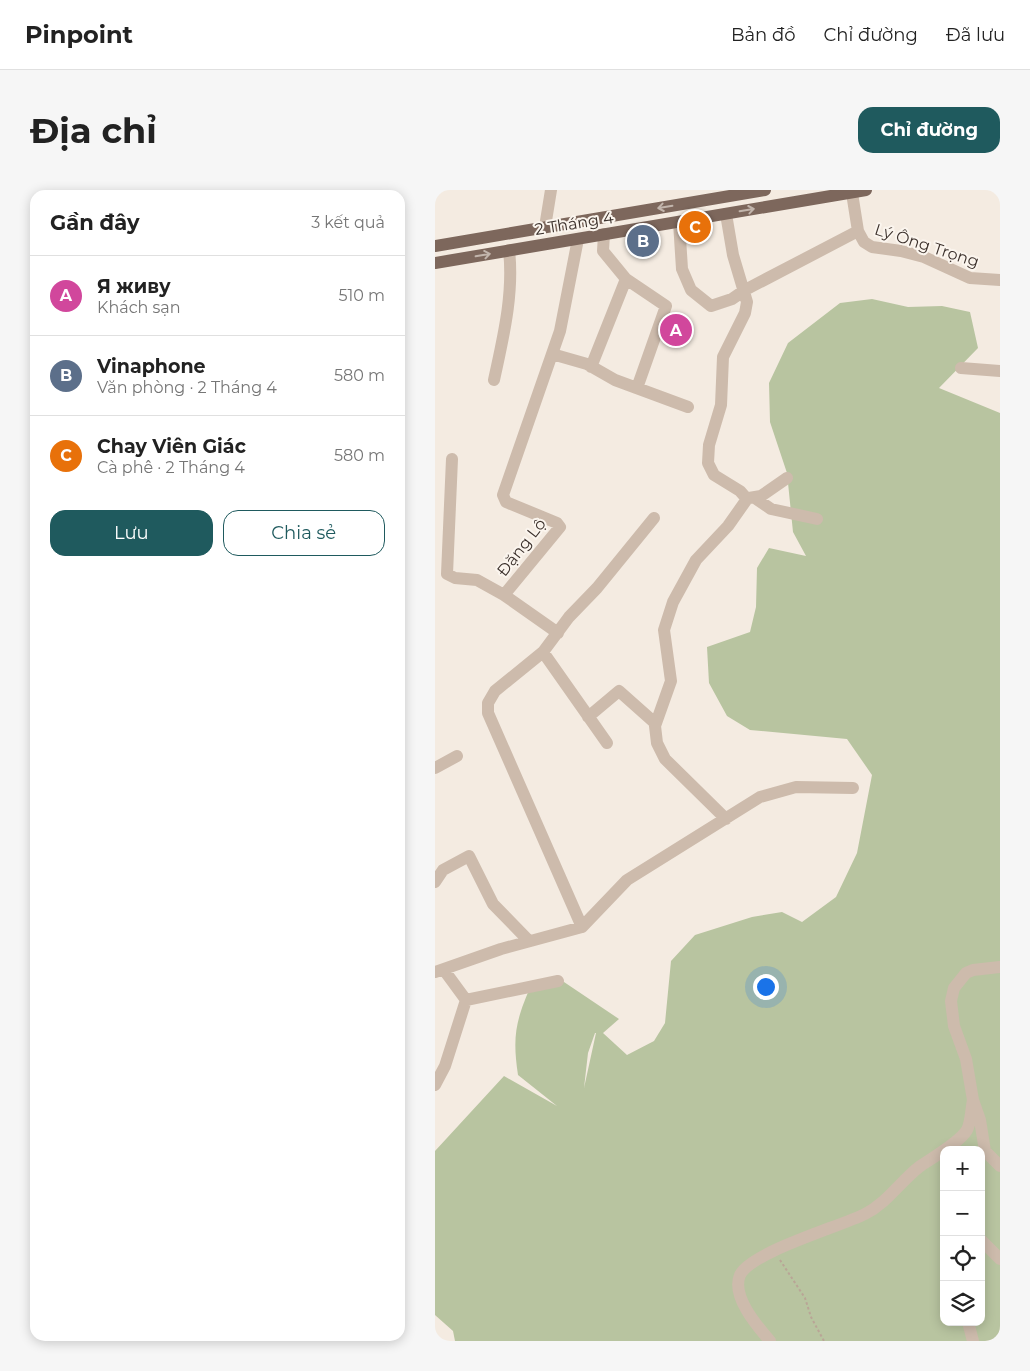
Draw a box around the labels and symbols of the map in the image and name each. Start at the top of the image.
one-way arrow [657,202,673,212]
one-way arrow [738,205,754,215]
street label: 2 Tháng 4 [533,208,615,239]
pin: C [679,208,711,246]
street label: Lý Ông Trọng [872,220,981,271]
pin: B [627,222,659,260]
one-way arrow [475,249,491,259]
pin: A [660,311,692,349]
street label: Đặng Lộ [493,515,550,580]
your location [753,974,779,1000]

